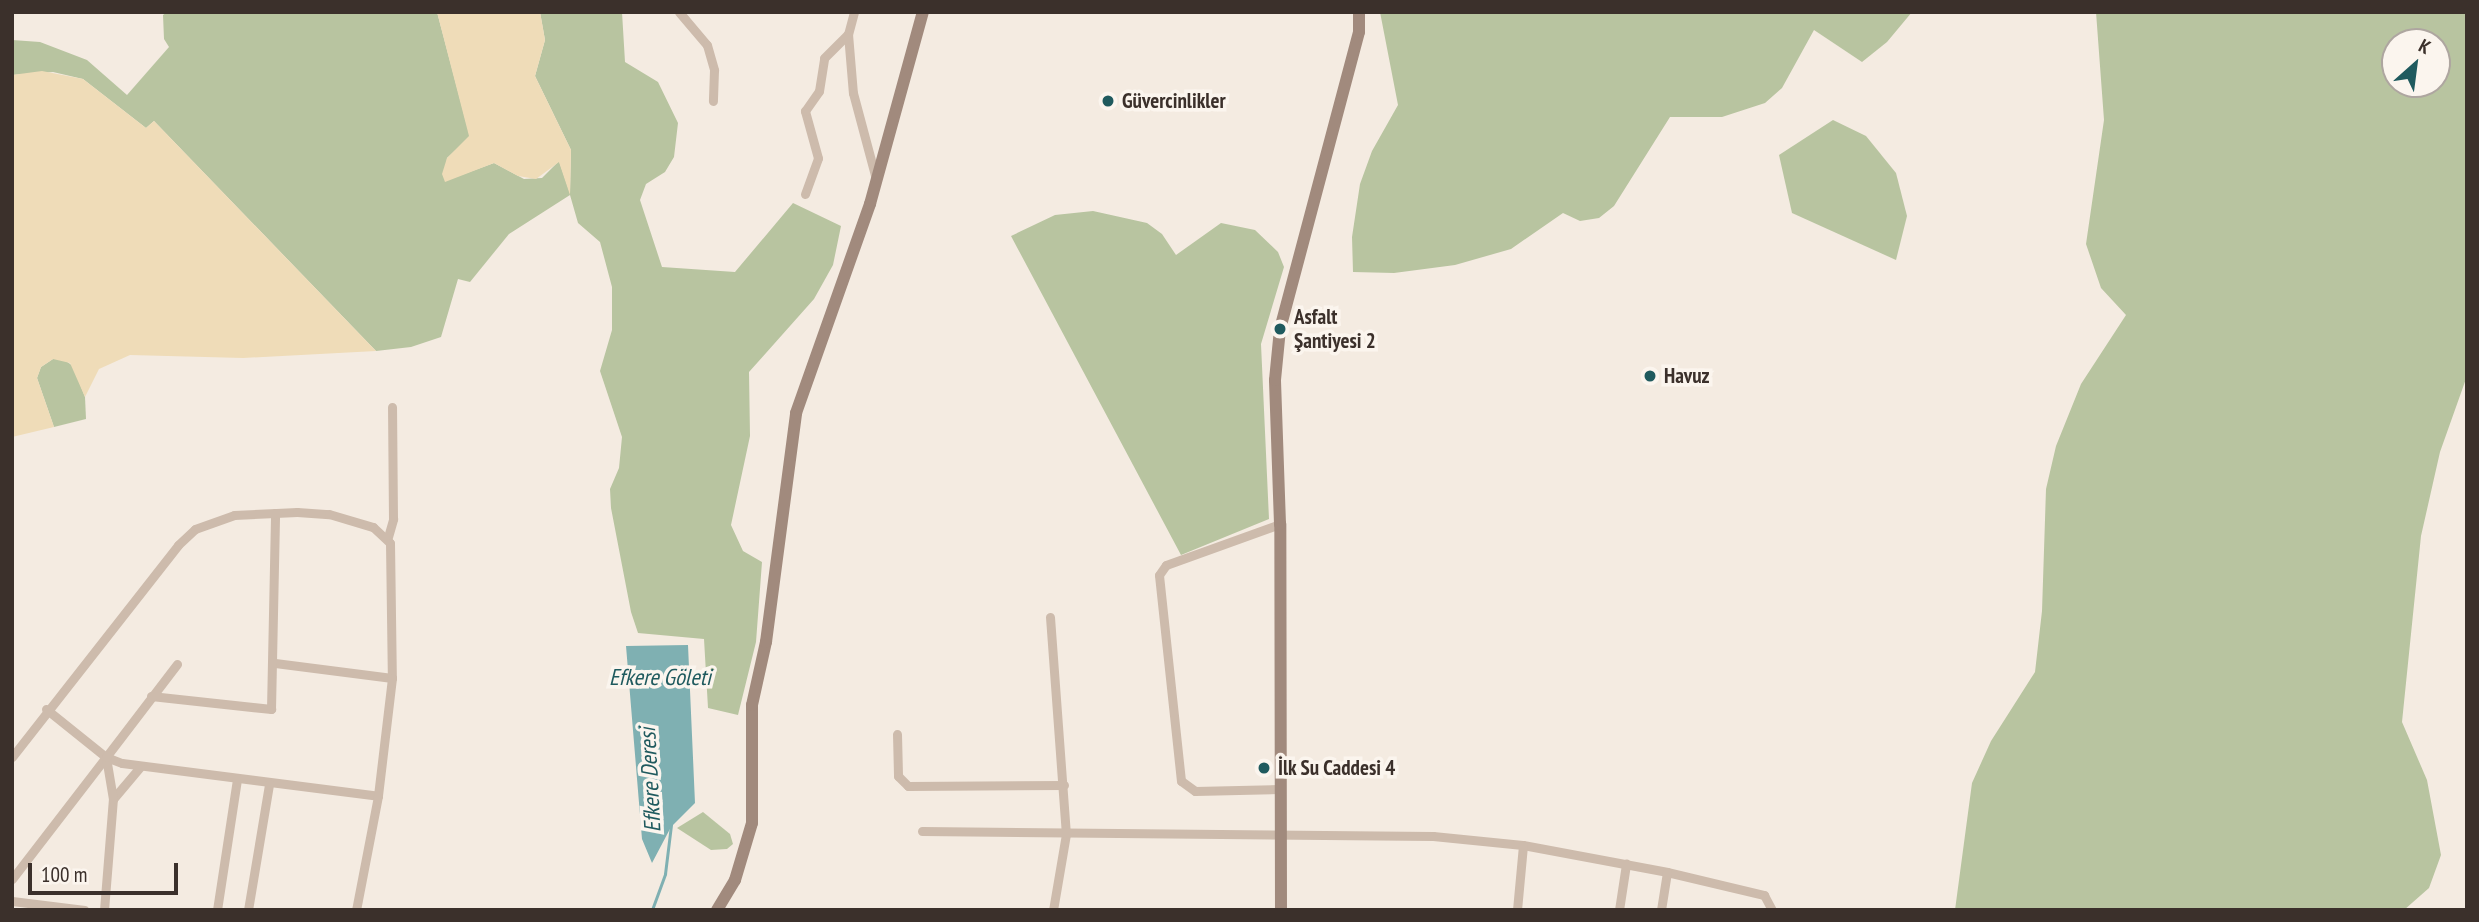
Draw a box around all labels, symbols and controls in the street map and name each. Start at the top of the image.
north arrow [2381,28,2451,98]
text: K [2415,33,2435,59]
place label: Güvercinlikler [1122,88,1226,114]
marker: Güvercinlikler [1100,93,1116,109]
place label: Asfalt Şantiyesi 2 [1294,304,1376,354]
marker: Asfalt Şantiyesi 2 [1272,321,1288,337]
place label: Havuz [1664,363,1710,389]
marker: Havuz [1642,368,1658,384]
water label: Efkere Göleti [609,663,711,691]
water label: Efkere Deresi [633,727,667,833]
place label: İlk Su Caddesi 4 [1278,755,1396,781]
marker: İlk Su Caddesi 4 [1256,760,1272,776]
scale bar [32,848,182,892]
text: 100 m [41,861,87,888]

